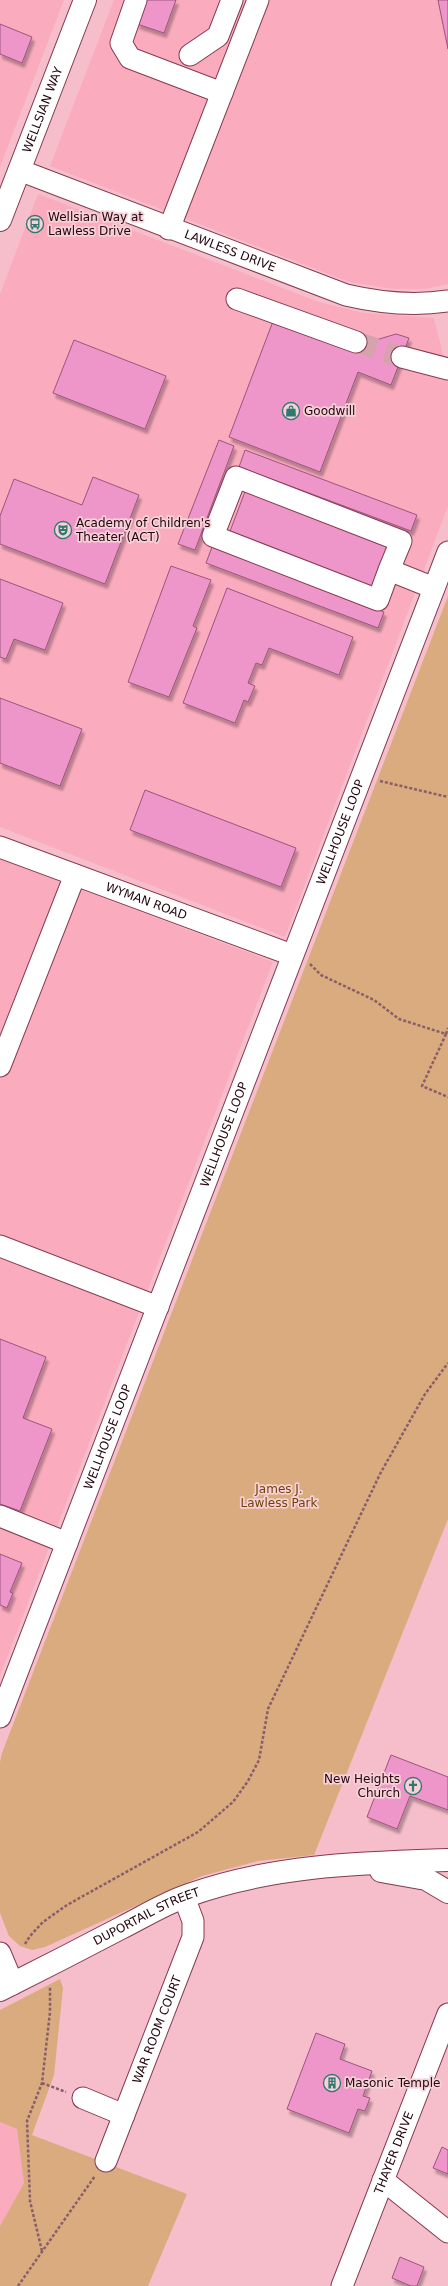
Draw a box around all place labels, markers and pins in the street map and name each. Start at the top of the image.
place label: Wellsian Way at Lawless Drive [48,210,143,238]
bus stop icon: Wellsian Way at Lawless Drive [25,214,45,234]
shop icon: Goodwill [281,401,301,421]
place label: Goodwill [304,404,355,418]
place label: Academy of Children's Theater (ACT) [75,516,210,544]
theatre icon: Academy of Children's Theater (ACT) [53,520,73,540]
place label: New Heights Church [324,1772,400,1800]
church icon: New Heights Church [403,1776,423,1796]
building icon: Masonic Temple [322,2073,342,2093]
place label: Masonic Temple [345,2076,440,2090]

